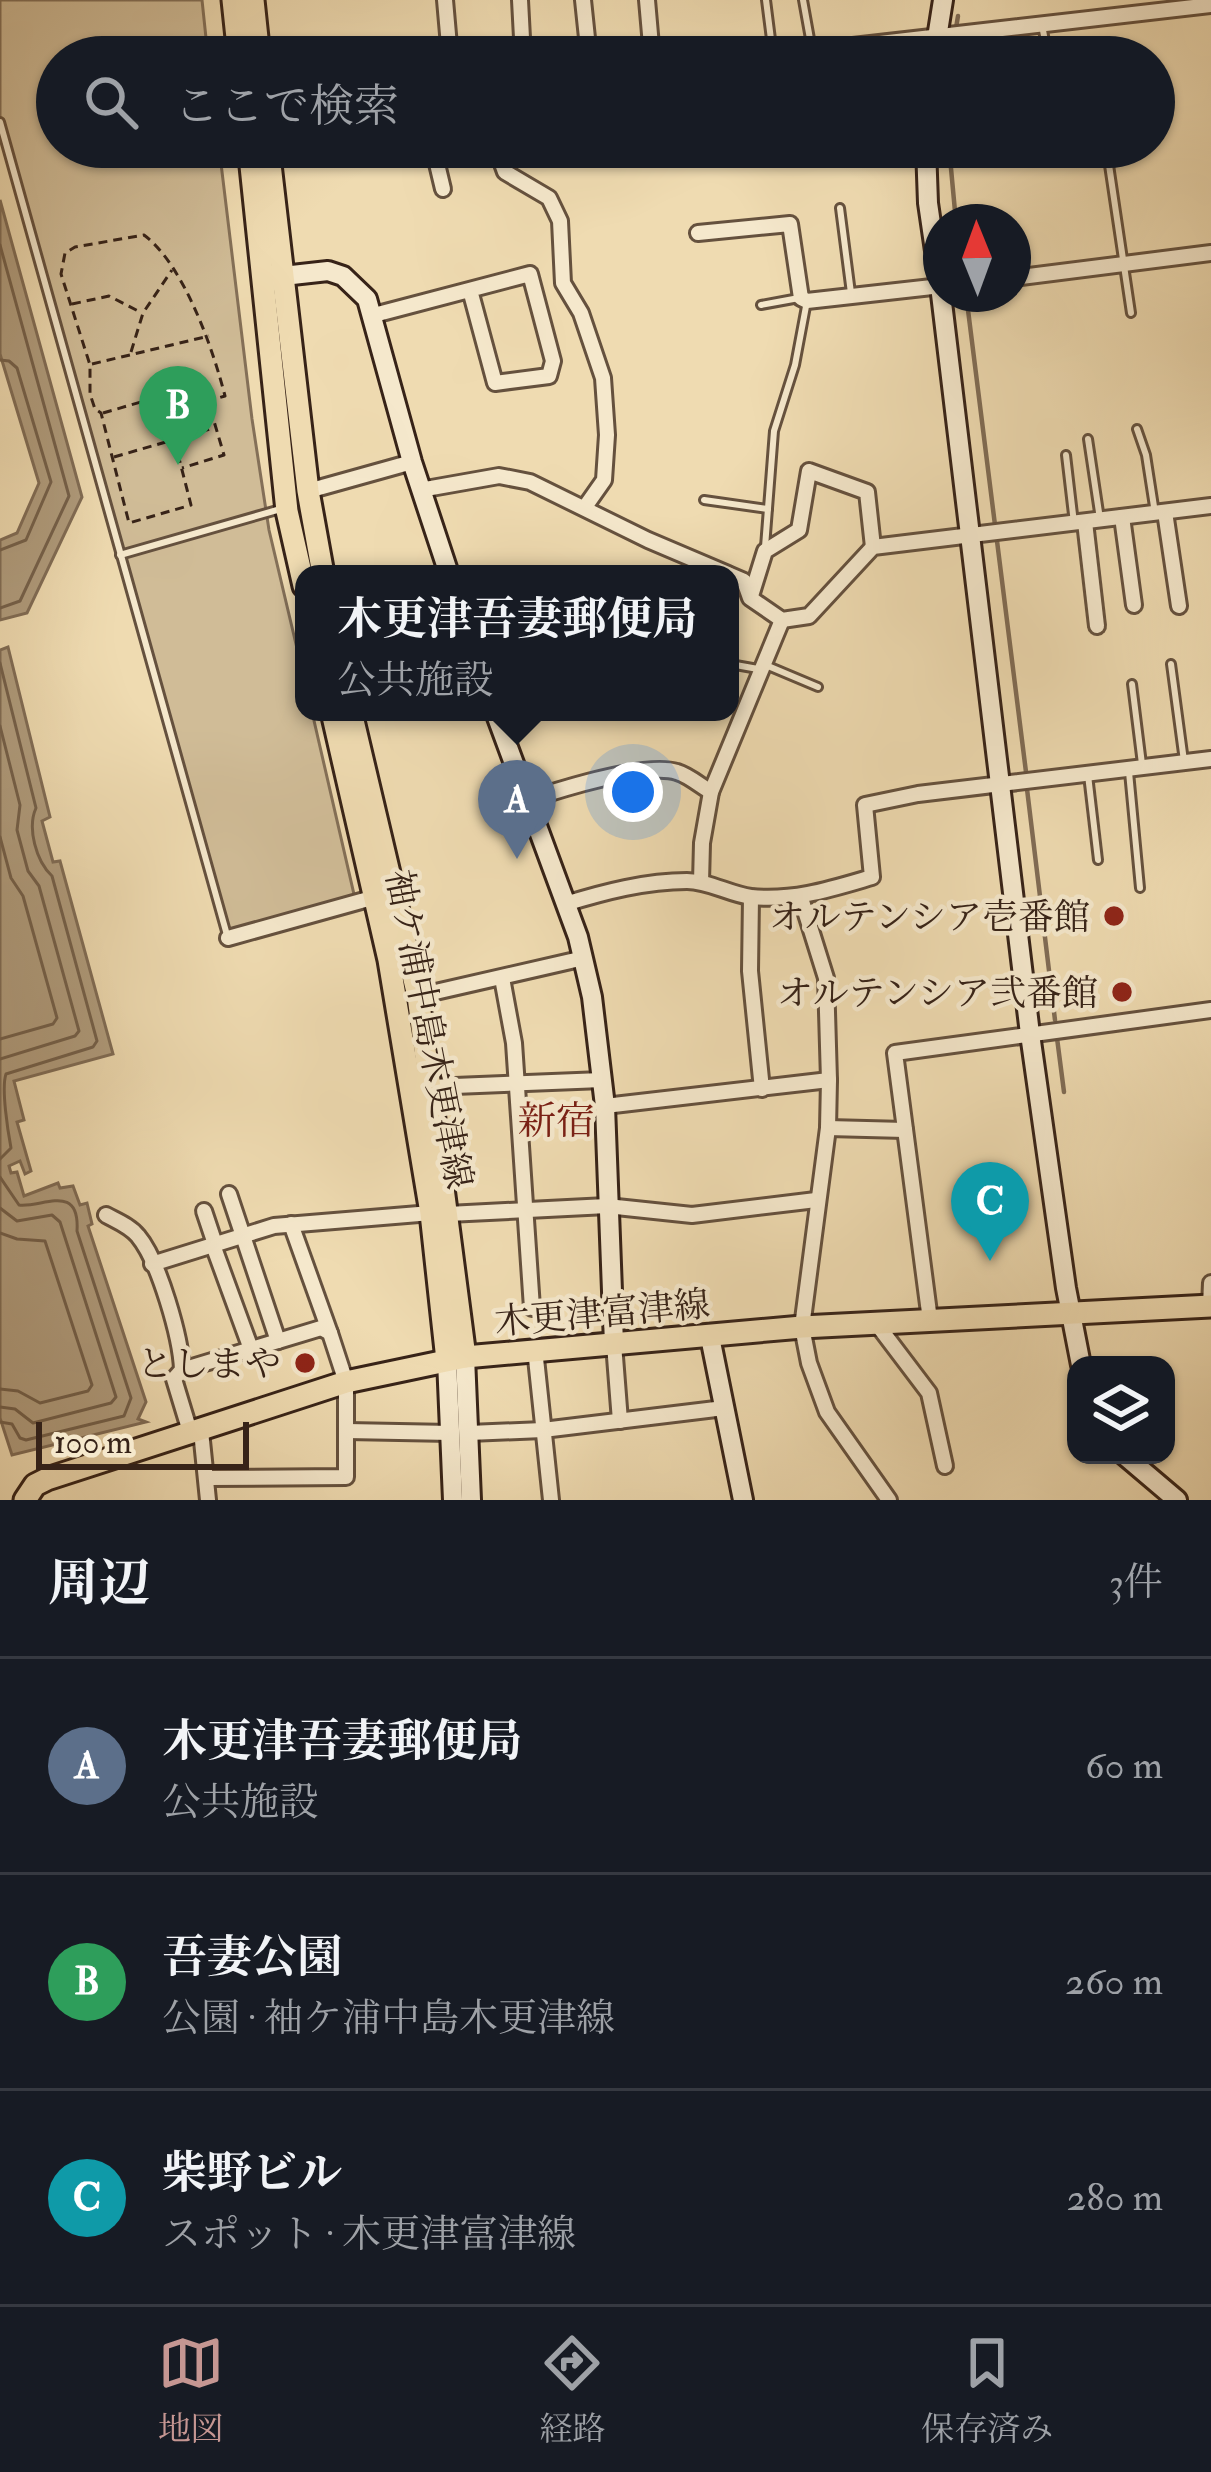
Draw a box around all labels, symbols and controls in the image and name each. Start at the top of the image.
search box [36,36,1175,168]
icon: search [78,69,144,135]
text: ここで検索 [174,79,399,135]
north arrow [923,204,1031,312]
pin: B [139,366,217,465]
popup [295,565,739,721]
text: 木更津吾妻郵便局 [337,592,697,648]
text: 公共施設 [337,656,493,705]
pin: A [478,760,556,859]
your location [603,762,663,822]
street label: 袖ケ浦中島木更津線 [376,866,482,1193]
place label: オルテンシア壱番館 [769,895,1090,940]
marker: オルテンシア壱番館 [1101,903,1127,929]
place label: オルテンシア弐番館 [777,971,1098,1016]
marker: オルテンシア弐番館 [1109,979,1135,1005]
district label: 新宿 [517,1097,595,1146]
pin: C [951,1162,1029,1261]
street label: 木更津富津線 [493,1282,712,1345]
place label: としまや [137,1342,281,1387]
marker: としまや [292,1350,318,1376]
map controls [1067,1356,1175,1464]
button: layers [1067,1356,1175,1464]
scale bar [36,1416,249,1469]
text: 100 m [54,1422,132,1463]
text: 周辺 [48,1552,150,1616]
text: 3件 [1109,1558,1163,1607]
text: 木更津吾妻郵便局 [162,1714,522,1770]
text: A [75,1741,99,1790]
text: 60 m [1085,1741,1163,1790]
text: 公共施設 [162,1778,318,1827]
text: 吾妻公園 [162,1930,342,1986]
text: B [74,1957,100,2006]
text: 260 m [1065,1957,1163,2006]
text: 公園 · 袖ケ浦中島木更津線 [162,1994,615,2043]
text: 柴野ビル [162,2146,342,2202]
text: C [73,2173,101,2222]
text: 280 m [1066,2173,1163,2222]
text: スポット · 木更津富津線 [162,2210,576,2259]
tab: 地図 [158,2330,224,2450]
tab: 経路 [539,2330,605,2450]
tab: 保存済み [921,2330,1053,2450]

